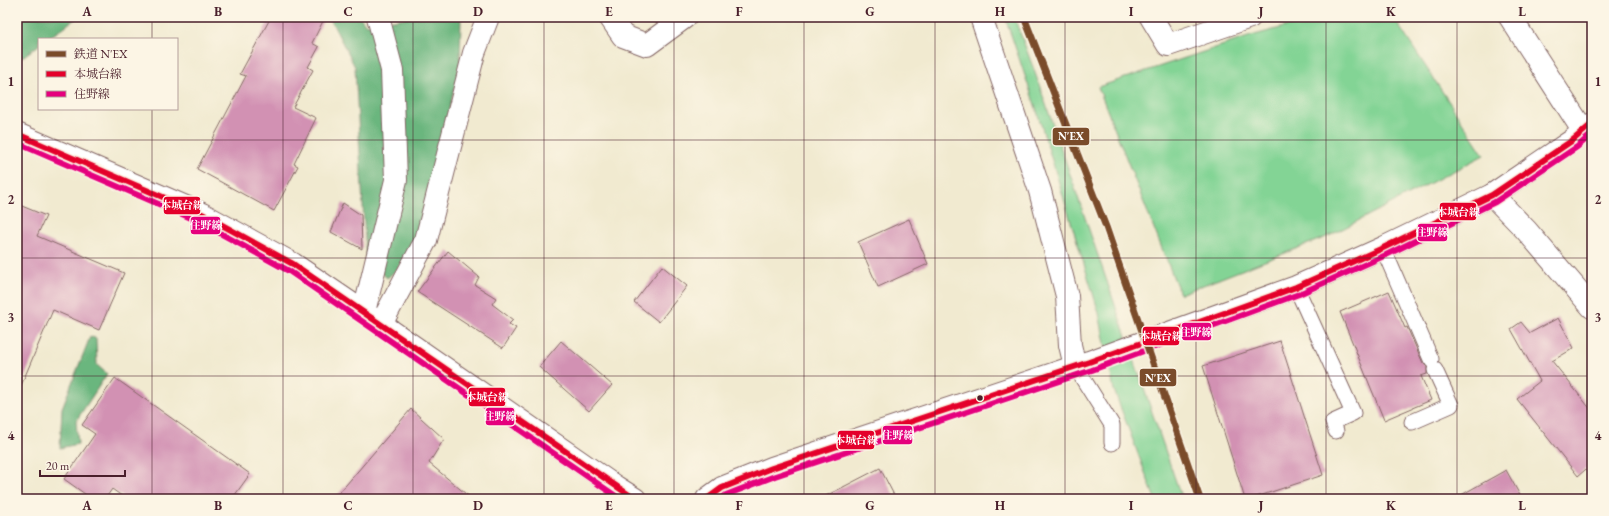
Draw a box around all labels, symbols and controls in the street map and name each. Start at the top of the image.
text: A [81,3,92,20]
text: B [214,3,222,20]
text: C [343,3,353,20]
text: D [473,3,483,20]
text: E [605,3,613,20]
text: F [735,3,743,20]
text: G [865,3,875,20]
text: H [995,3,1006,20]
text: I [1129,3,1134,20]
text: J [1257,3,1264,20]
text: K [1386,3,1397,20]
text: L [1518,3,1526,20]
legend [38,38,178,110]
text: 鉄道 N'EX [73,46,128,62]
text: 本城台線 [74,66,122,82]
text: 1 [8,73,15,90]
text: 1 [1595,73,1602,90]
text: 住野線 [74,86,110,102]
line badge: N'EX [1052,127,1090,146]
text: N'EX [1058,129,1085,143]
text: 2 [8,191,15,208]
text: 2 [1595,191,1602,208]
line badge: 本城台線 [163,196,201,215]
text: 本城台線 [160,198,205,212]
line badge: 本城台線 [1439,202,1477,221]
text: 本城台線 [1436,205,1481,219]
line badge: 住野線 [190,216,221,235]
text: 住野線 [190,218,223,232]
line badge: 住野線 [1417,223,1448,242]
text: 住野線 [1416,225,1449,239]
text: 3 [8,309,15,326]
text: 3 [1595,309,1602,326]
line badge: 住野線 [1181,322,1212,341]
text: 住野線 [1180,325,1213,339]
line badge: 本城台線 [1142,326,1180,346]
text: 本城台線 [1139,329,1184,343]
line badge: N'EX [1139,368,1177,387]
text: N'EX [1145,371,1172,385]
line badge: 本城台線 [468,387,506,407]
text: 本城台線 [465,390,510,404]
unlabelled marker [975,393,985,403]
line badge: 住野線 [485,407,515,426]
text: 住野線 [484,409,517,423]
line badge: 住野線 [882,425,913,445]
text: 4 [8,427,15,444]
text: 4 [1595,427,1602,444]
text: 住野線 [882,428,915,442]
line badge: 本城台線 [837,430,875,450]
text: 本城台線 [834,433,879,447]
scale bar [40,452,125,478]
text: 20 m [46,458,70,474]
text: A [81,497,92,514]
text: B [214,497,222,514]
text: C [343,497,353,514]
text: D [473,497,483,514]
text: E [605,497,613,514]
text: F [735,497,743,514]
text: G [865,497,875,514]
text: H [995,497,1006,514]
text: I [1129,497,1134,514]
text: J [1257,497,1264,514]
text: K [1386,497,1397,514]
text: L [1518,497,1526,514]

